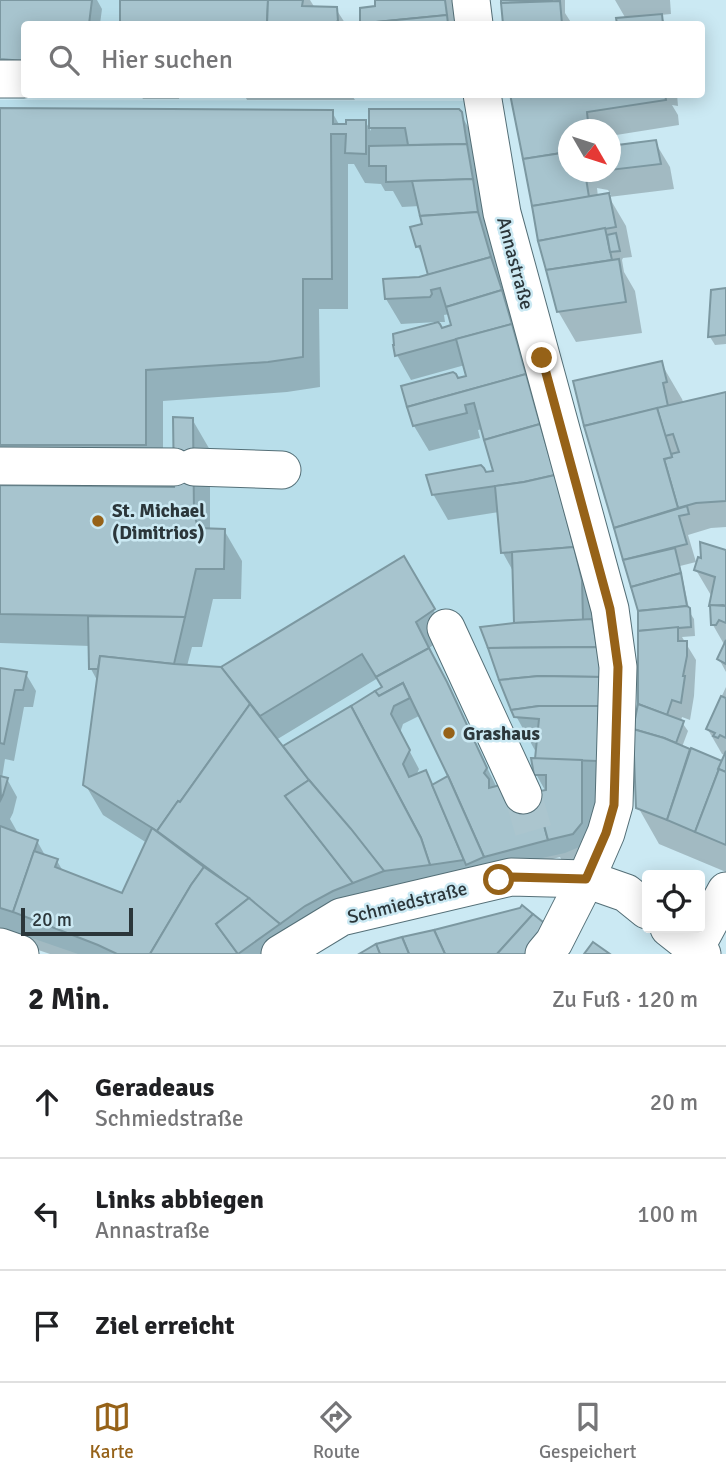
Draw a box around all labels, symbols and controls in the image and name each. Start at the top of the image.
search box [21,21,705,98]
icon: search [45,41,83,79]
text: Hier suchen [101,44,233,76]
north arrow [558,119,621,182]
street label: Annastraße [491,214,539,312]
route end [526,342,557,373]
place label: St. Michael (Dimitrios) [112,499,205,545]
marker: St. Michael (Dimitrios) [90,513,106,529]
place label: Grashaus [463,722,540,746]
marker: Grashaus [441,725,457,741]
route start [483,864,514,895]
map controls [642,870,705,933]
button: locate [642,870,705,933]
street label: Schmiedstraße [345,876,470,929]
scale bar [21,905,133,937]
text: 20 m [32,908,72,932]
text: 2 Min. [28,981,110,1018]
text: Zu Fuß · 120 m [552,985,698,1014]
text: Geradeaus [95,1072,214,1104]
icon: ahead [28,1083,66,1121]
text: 20 m [650,1088,698,1117]
text: Schmiedstraße [95,1104,243,1133]
text: Links abbiegen [95,1184,264,1216]
icon: left [28,1195,66,1233]
text: 100 m [637,1200,698,1229]
text: Annastraße [95,1216,210,1245]
icon: arrive [28,1307,66,1345]
text: Ziel erreicht [95,1310,235,1342]
tab: Karte [89,1398,134,1464]
tab: Route [313,1398,360,1464]
tab: Gespeichert [539,1398,637,1464]

